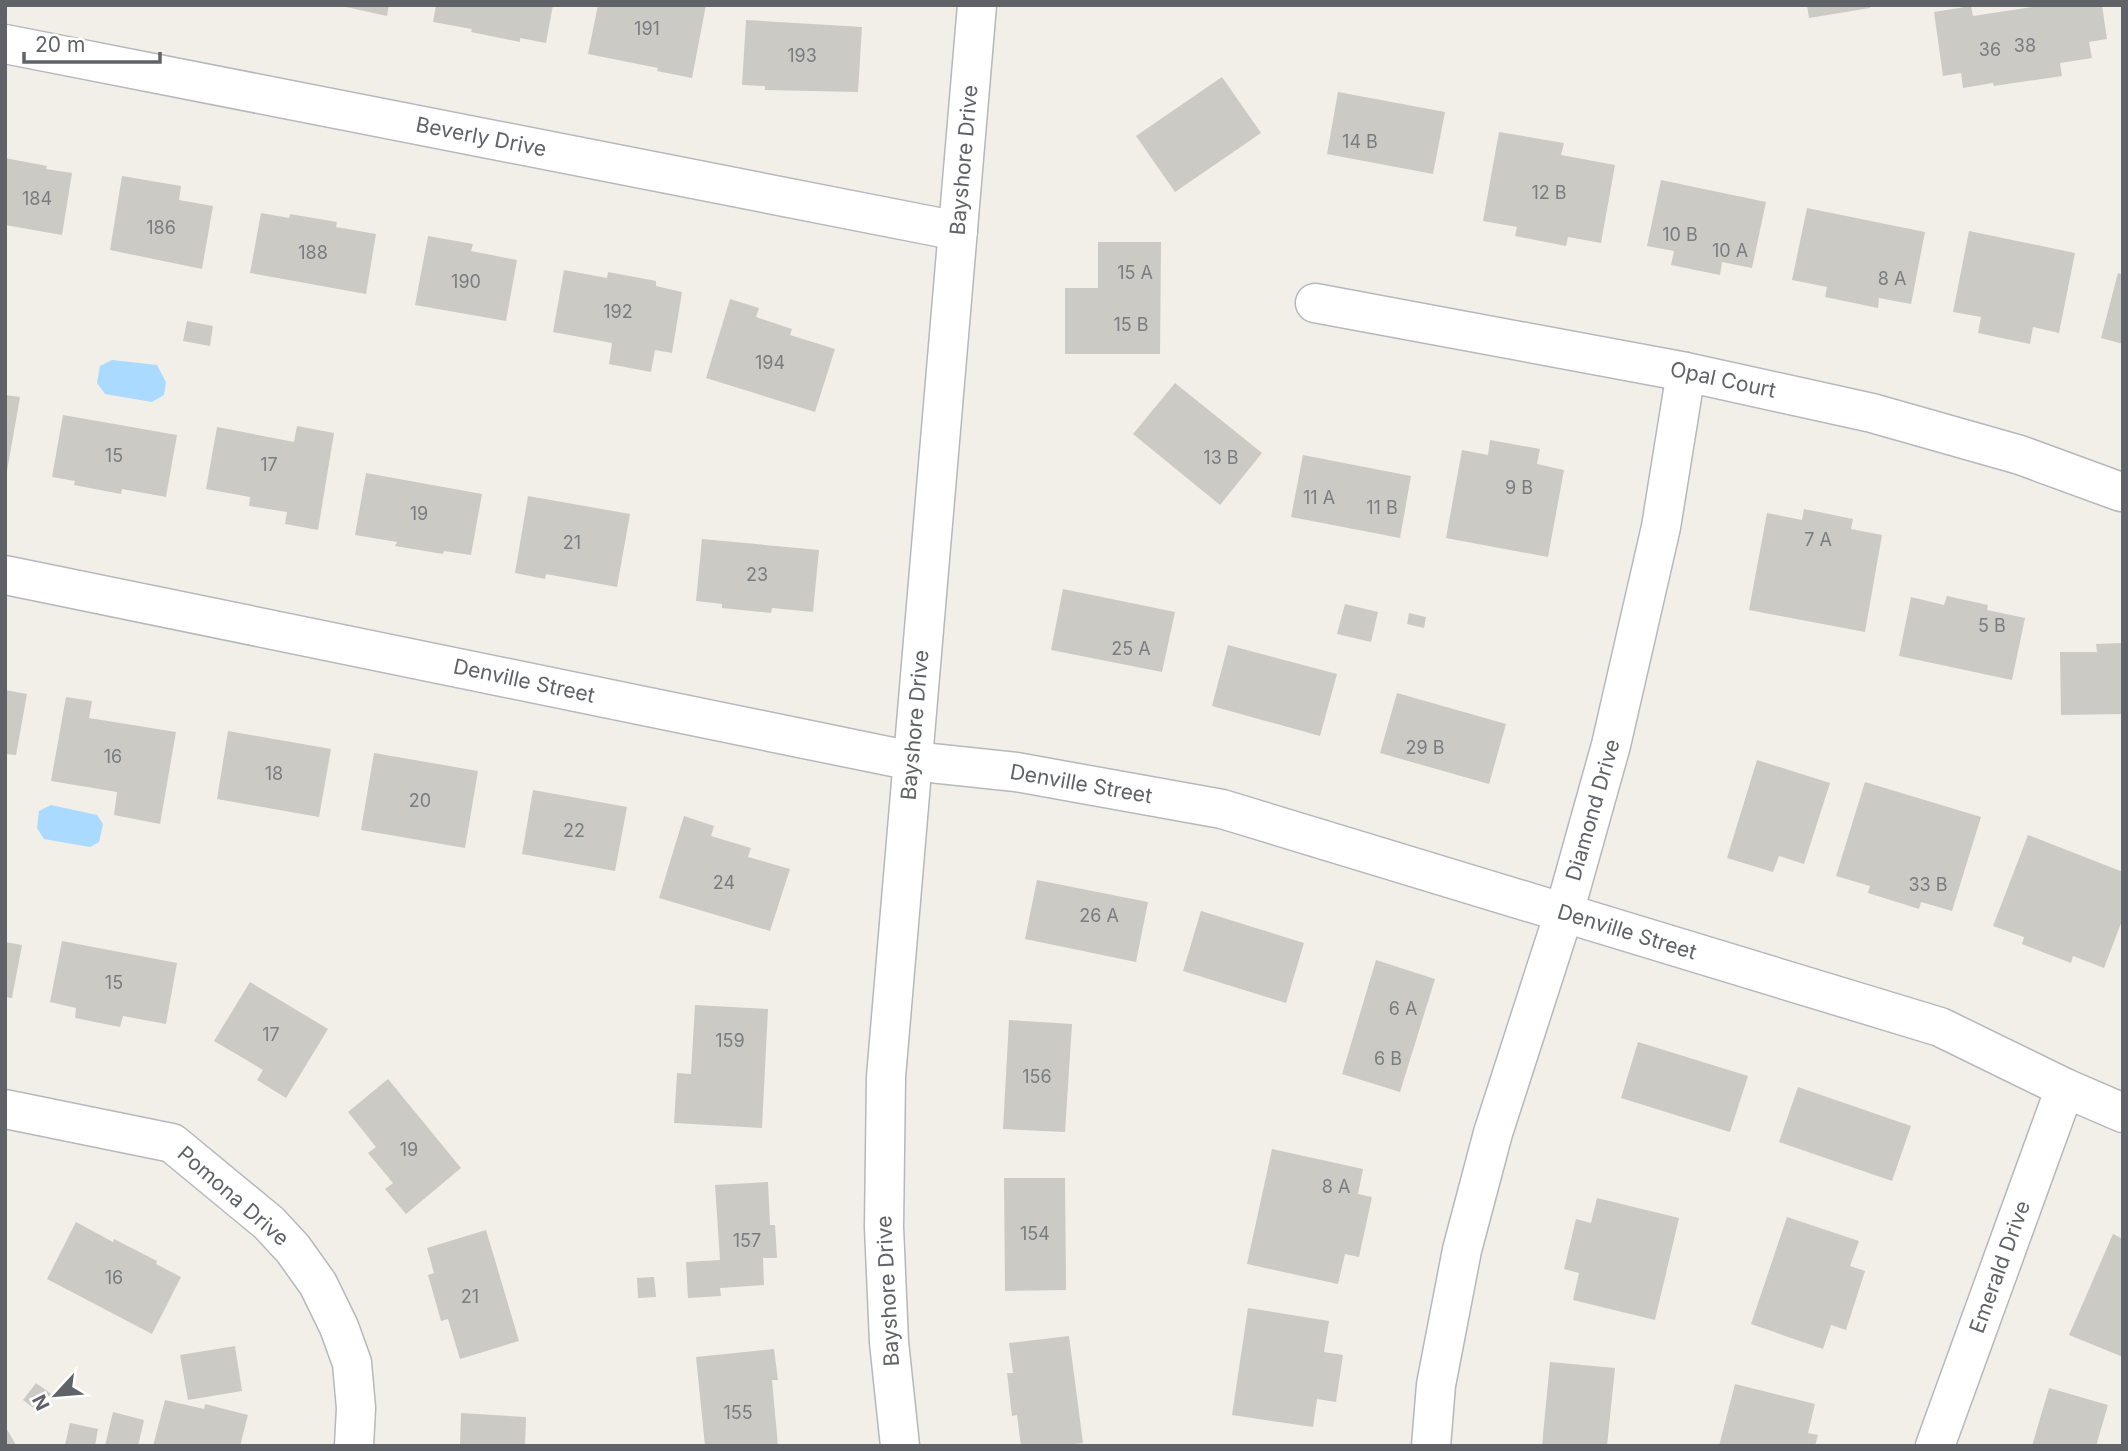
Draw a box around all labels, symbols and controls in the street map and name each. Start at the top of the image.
house number: 191 [634,18,660,39]
scale bar [24,21,161,65]
text: 20 m [35,32,85,57]
house number: 38 [2014,35,2036,56]
house number: 36 [1979,39,2001,60]
house number: 193 [787,45,817,66]
street label: Bayshore Drive [944,84,983,236]
street label: Beverly Drive [414,112,548,161]
house number: 14 B [1342,131,1378,152]
house number: 12 B [1531,182,1567,203]
house number: 184 [22,188,52,209]
house number: 186 [146,217,176,238]
house number: 10 B [1662,224,1698,245]
house number: 10 A [1712,240,1748,261]
house number: 188 [298,242,328,263]
house number: 15 A [1117,262,1153,283]
house number: 8 A [1878,268,1906,289]
house number: 190 [451,271,481,292]
house number: 192 [603,301,633,322]
house number: 15 B [1113,314,1149,335]
house number: 194 [755,352,785,373]
street label: Opal Court [1668,356,1778,403]
house number: 15 [105,445,123,466]
house number: 13 B [1203,447,1239,468]
house number: 17 [260,454,278,475]
house number: 9 B [1505,477,1533,498]
house number: 11 A [1303,487,1335,508]
house number: 11 B [1366,497,1398,518]
house number: 19 [410,503,428,524]
house number: 7 A [1804,529,1832,550]
house number: 21 [563,532,581,553]
house number: 23 [746,564,768,585]
house number: 5 B [1978,615,2006,636]
house number: 25 A [1111,638,1151,659]
street label: Bayshore Drive [895,649,934,801]
street label: Denville Street [451,653,597,708]
street label: Diamond Drive [1560,736,1625,884]
house number: 29 B [1406,737,1444,758]
house number: 16 [104,746,122,767]
street label: Denville Street [1008,759,1154,808]
house number: 18 [265,763,283,784]
house number: 20 [409,790,431,811]
house number: 22 [563,820,585,841]
house number: 24 [713,872,735,893]
house number: 33 B [1908,874,1948,895]
street label: Denville Street [1555,899,1700,965]
house number: 26 A [1079,905,1119,926]
house number: 15 [105,972,123,993]
house number: 6 A [1389,998,1417,1019]
house number: 17 [262,1024,280,1045]
house number: 159 [715,1030,745,1051]
house number: 6 B [1374,1048,1402,1069]
house number: 156 [1022,1066,1052,1087]
house number: 19 [400,1139,418,1160]
street label: Pomona Drive [173,1141,294,1251]
house number: 8 A [1322,1176,1350,1197]
street label: Emerald Drive [1964,1197,2035,1336]
street label: Bayshore Drive [871,1215,904,1367]
house number: 154 [1020,1223,1050,1244]
house number: 157 [733,1230,761,1251]
house number: 16 [105,1267,123,1288]
house number: 21 [461,1286,479,1307]
north arrow [21,1360,91,1430]
text: N [28,1391,55,1414]
house number: 155 [723,1402,753,1423]

